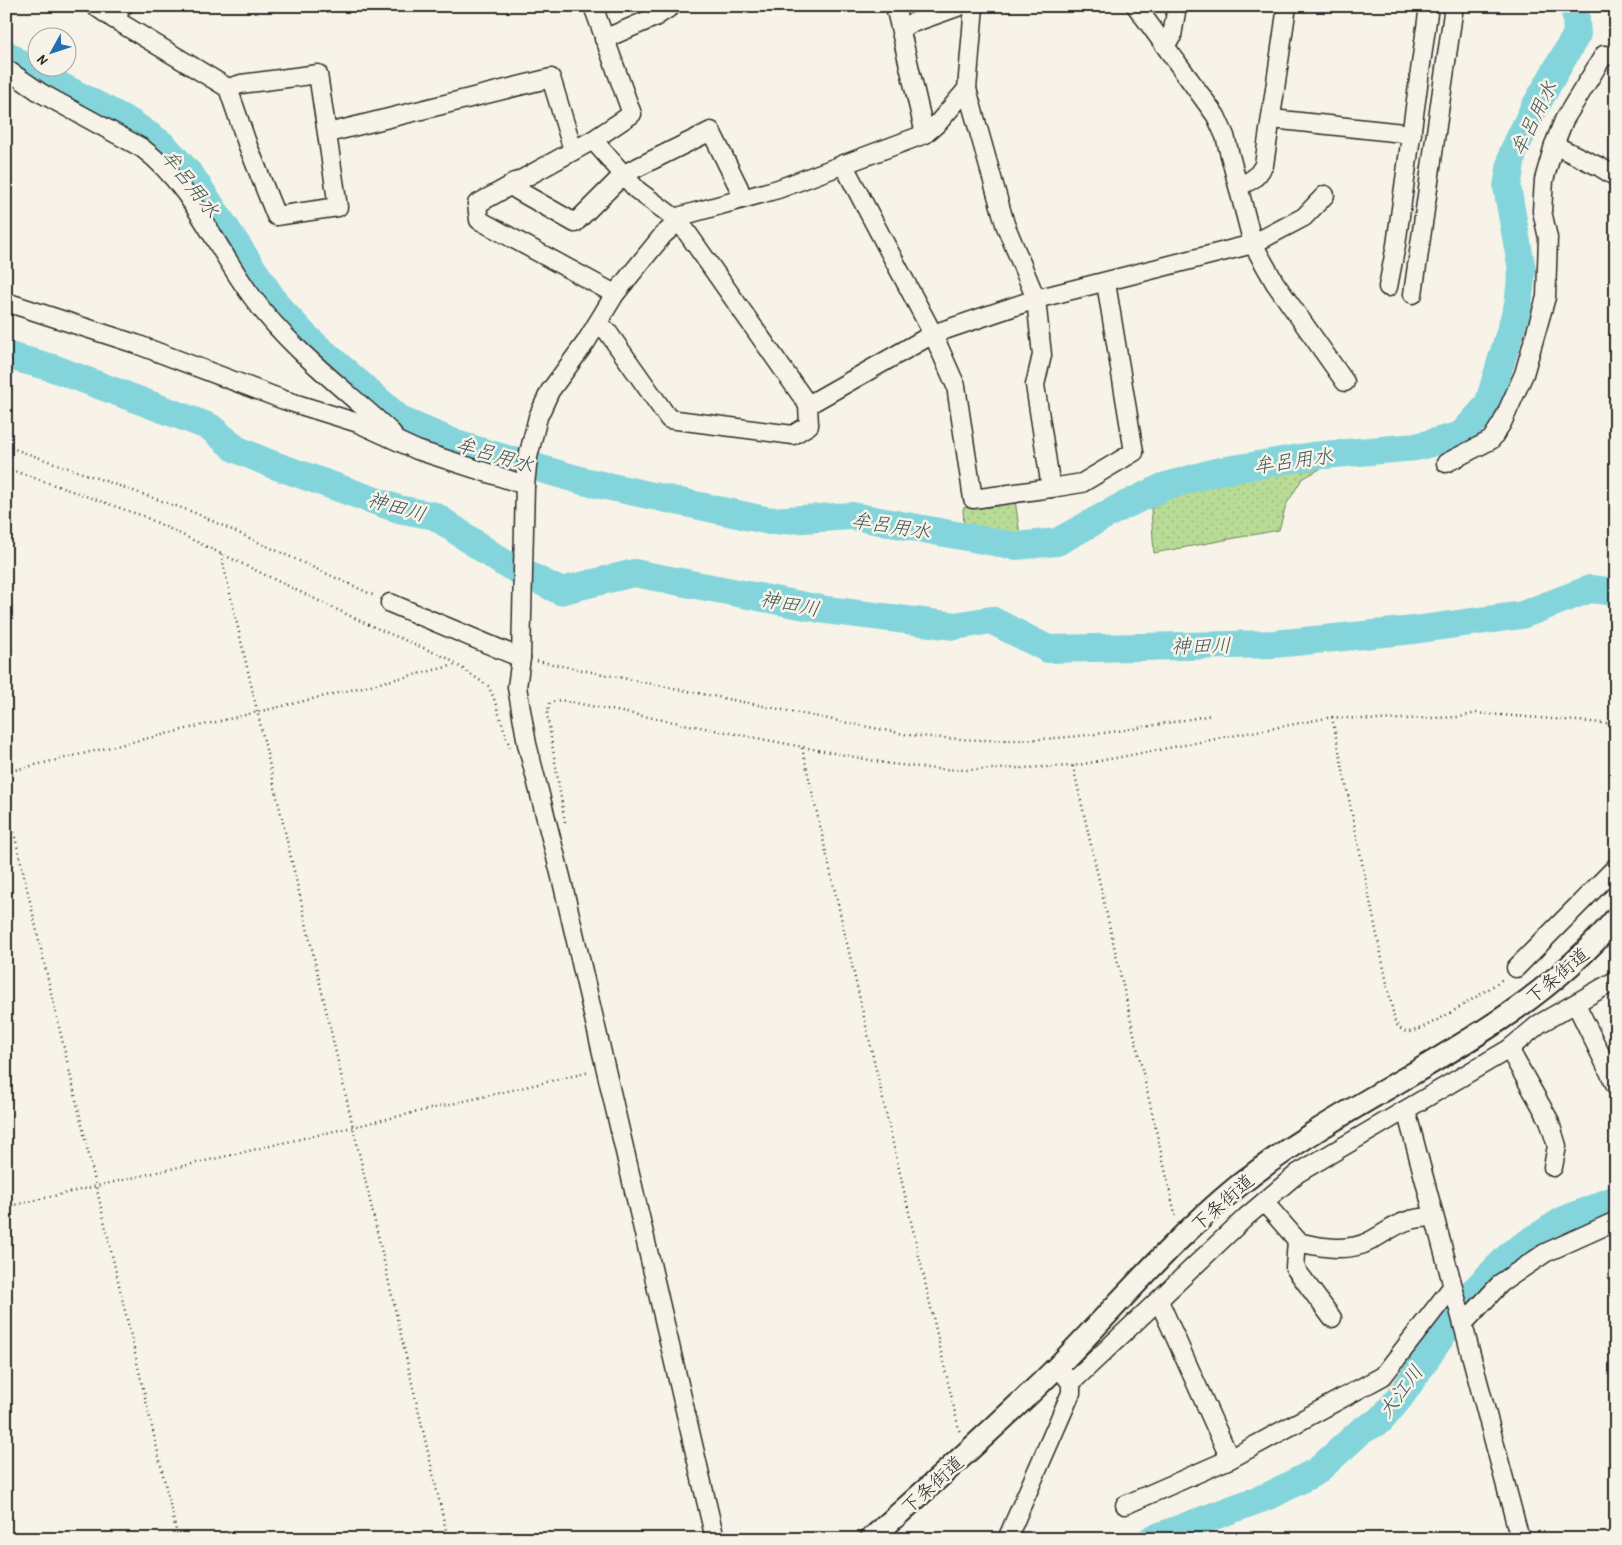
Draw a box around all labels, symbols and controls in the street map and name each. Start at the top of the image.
north arrow [28,28,78,78]
text: N [32,51,51,70]
water label: 牟呂用水 [1503,76,1563,160]
water label: 牟呂用水 [156,143,226,223]
water label: 牟呂用水 [453,429,537,479]
water label: 牟呂用水 [1252,441,1334,479]
water label: 神田川 [364,485,430,527]
water label: 牟呂用水 [849,505,933,545]
water label: 神田川 [758,584,822,622]
water label: 神田川 [1171,631,1231,659]
street label: 下条街道 [1520,941,1594,1009]
street label: 下条街道 [1185,1167,1259,1237]
water label: 大江川 [1371,1359,1429,1423]
street label: 下条街道 [895,1449,969,1519]

